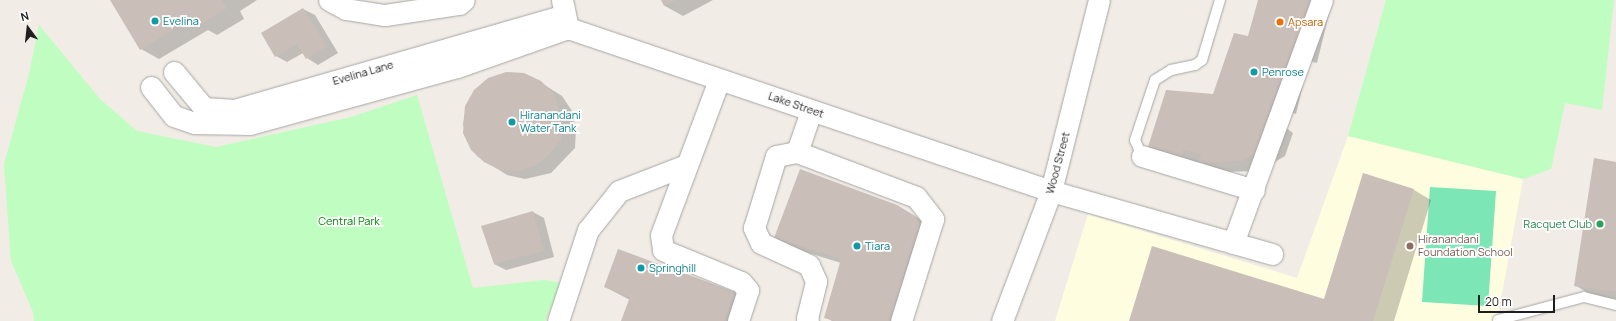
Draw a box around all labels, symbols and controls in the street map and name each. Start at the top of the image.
north arrow [8,8,48,48]
text: N [19,8,31,24]
place label: Evelina [163,14,199,28]
place label: Apsara [1288,15,1323,29]
marker: Evelina [150,16,160,26]
marker: Apsara [1275,17,1285,27]
street label: Evelina Lane [331,58,395,88]
place label: Penrose [1262,65,1304,79]
marker: Penrose [1249,67,1259,77]
street label: Lake Street [766,89,826,121]
place label: Hiranandani Water Tank [520,109,581,135]
marker: Hiranandani Water Tank [507,117,517,127]
street label: Wood Street [1043,131,1073,195]
park label: Central Park [318,214,380,228]
place label: Racquet Club [1523,217,1592,231]
marker: Racquet Club [1595,219,1605,229]
place label: Hiranandani Foundation School [1418,233,1513,259]
place label: Tiara [865,239,890,253]
marker: Tiara [852,241,862,251]
marker: Hiranandani Foundation School [1405,241,1415,251]
place label: Springhill [649,261,696,275]
marker: Springhill [636,263,646,273]
scale bar [1480,287,1557,313]
text: 20 m [1485,293,1512,310]

